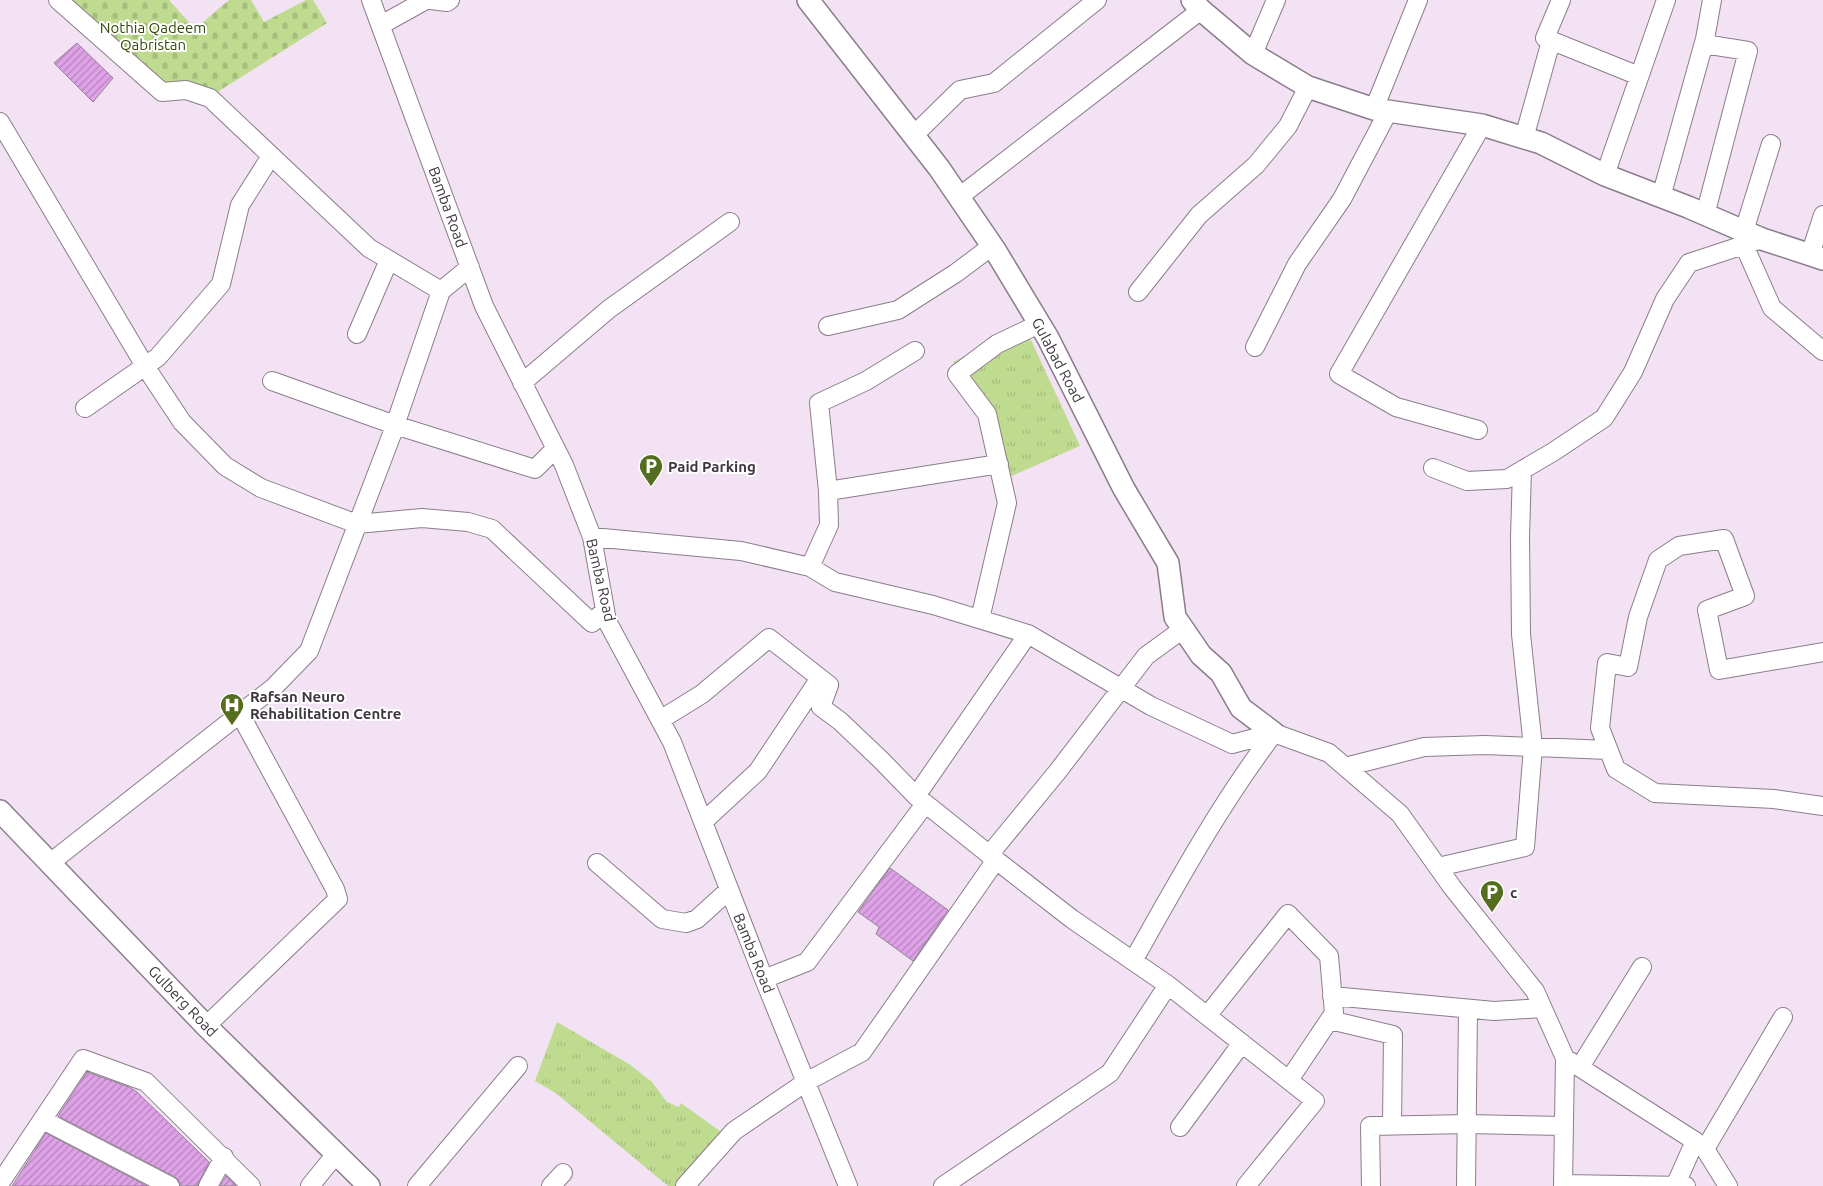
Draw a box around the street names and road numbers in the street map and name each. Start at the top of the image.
street label: Bamba Road [426,164,470,250]
street label: Gulabad Road [1029,315,1087,405]
street label: Bamba Road [583,537,619,623]
street label: Bamba Road [730,911,778,995]
street label: Gulberg Road [145,962,221,1040]

